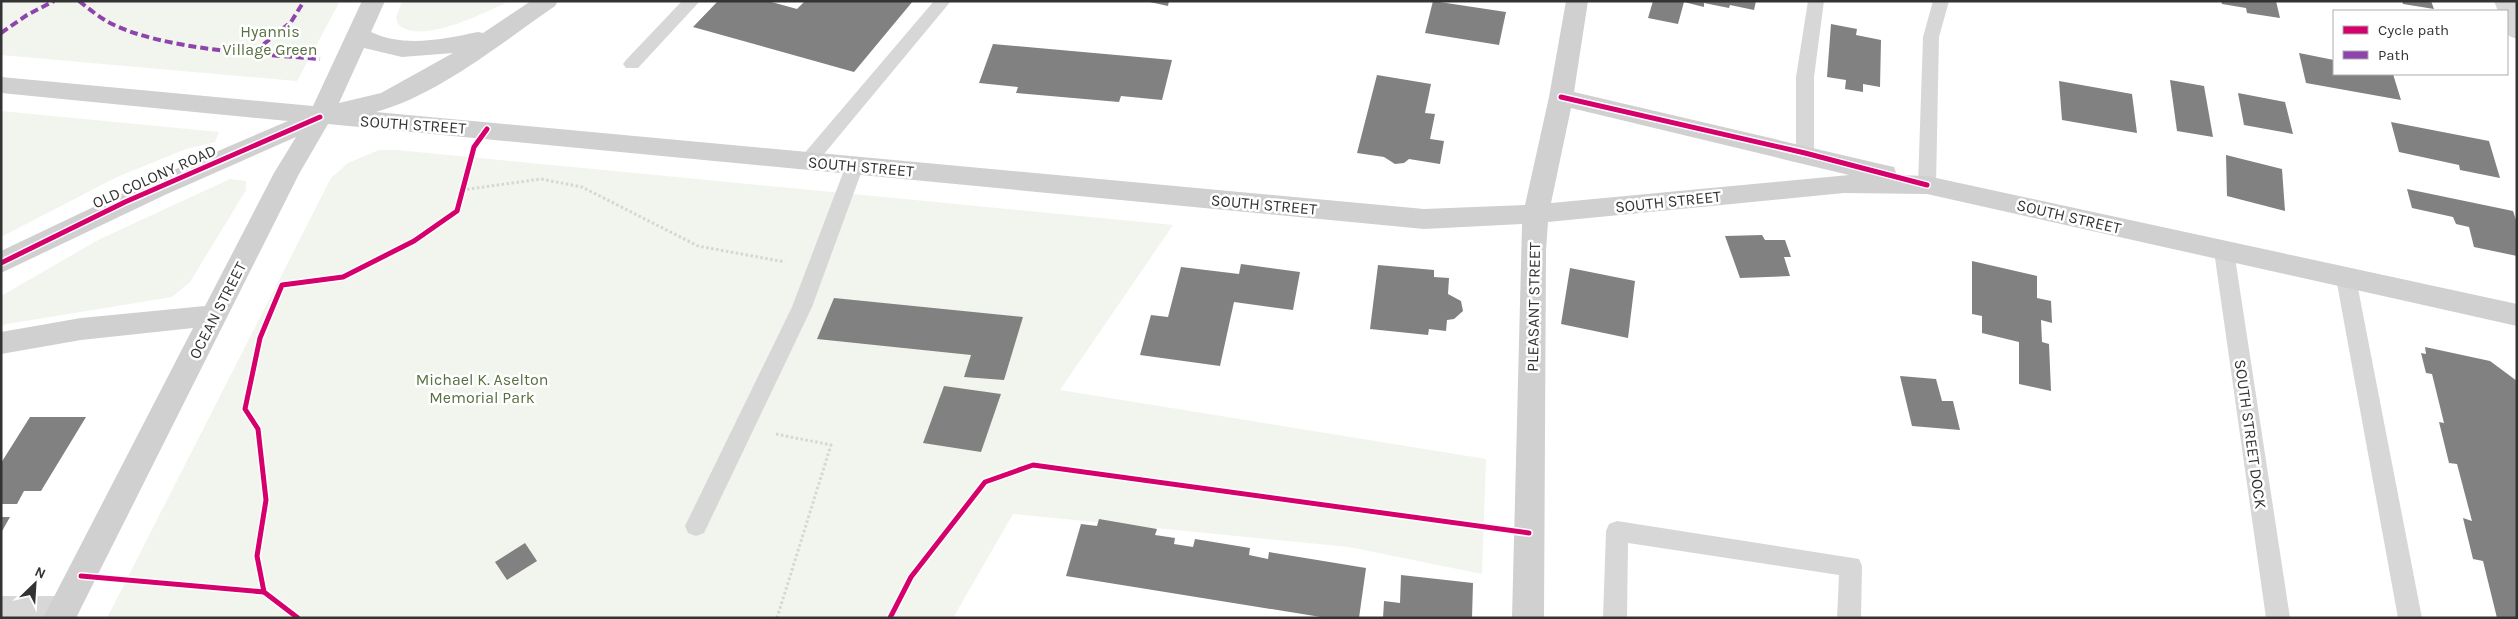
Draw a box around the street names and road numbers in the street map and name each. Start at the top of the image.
street label: SOUTH STREET [359,111,467,138]
street label: OLD COLONY ROAD [89,141,219,212]
street label: SOUTH STREET [807,152,915,181]
street label: SOUTH STREET [1614,186,1722,217]
street label: SOUTH STREET [1210,190,1318,219]
street label: SOUTH STREET [2015,195,2123,238]
street label: PLEASANT STREET [1523,242,1544,372]
street label: OCEAN STREET [185,258,250,362]
street label: SOUTH STREET DOCK [2231,358,2270,510]

